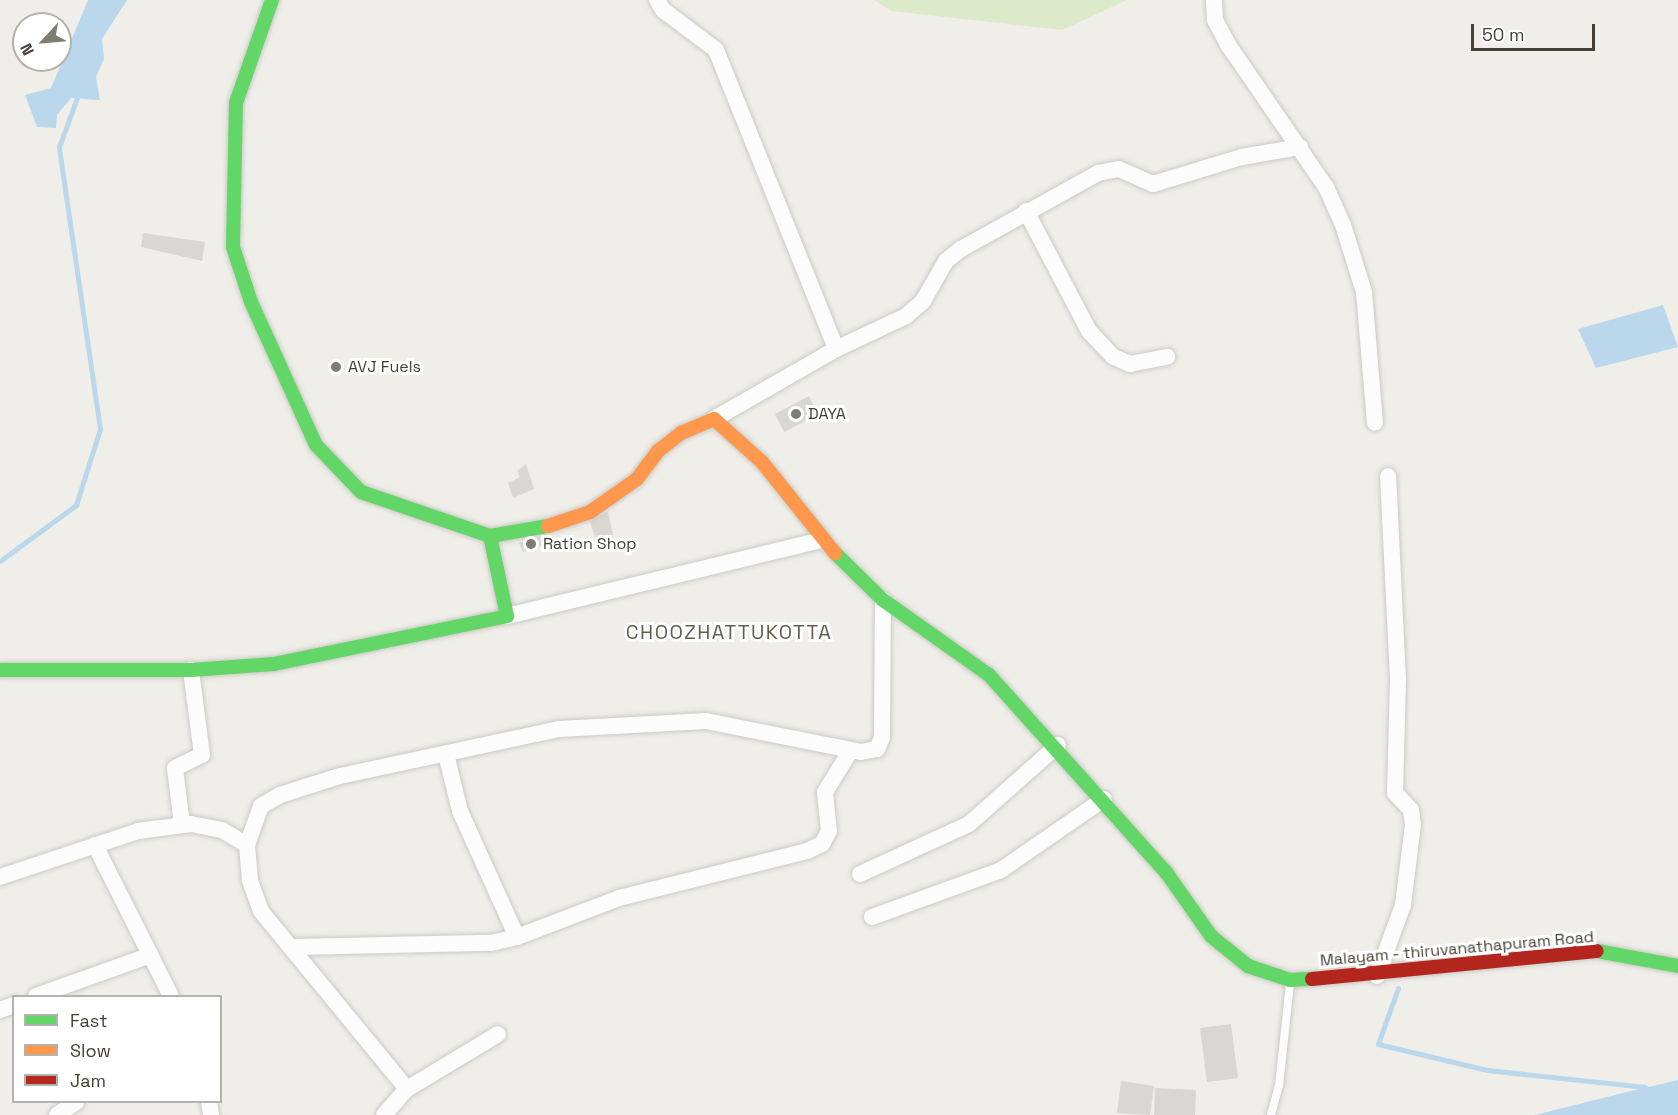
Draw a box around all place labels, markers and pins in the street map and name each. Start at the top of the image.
place label: AVJ Fuels [348,357,421,377]
marker: AVJ Fuels [329,360,343,374]
place label: DAYA [808,404,846,424]
marker: DAYA [789,407,803,421]
place label: Ration Shop [543,534,637,554]
marker: Ration Shop [524,537,538,551]

